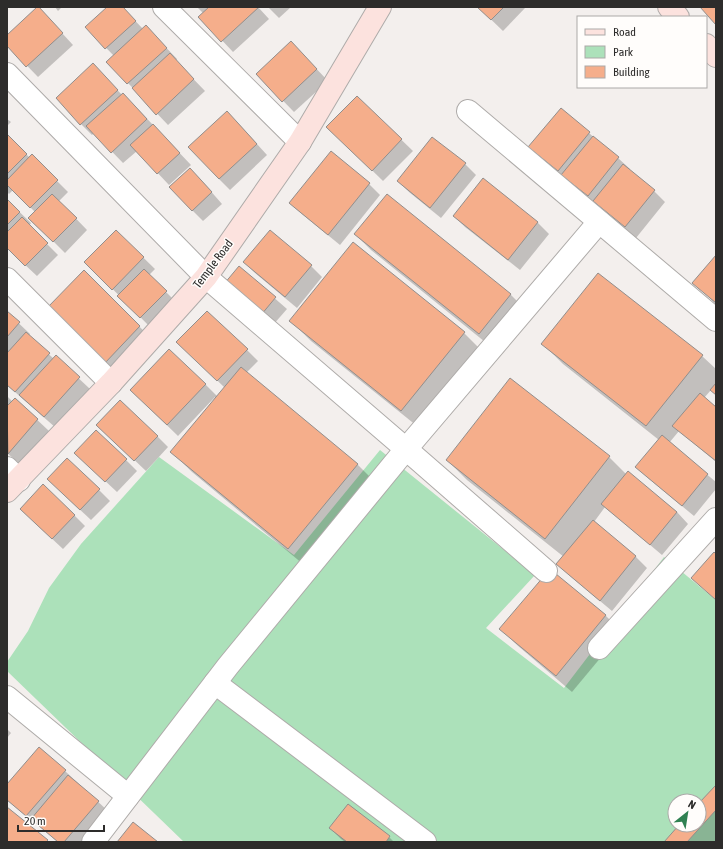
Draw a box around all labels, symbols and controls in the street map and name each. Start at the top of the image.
legend [577,16,707,88]
text: Road [613,25,636,39]
text: Park [613,45,634,59]
text: Building [613,65,651,79]
street label: Temple Road [190,237,236,291]
north arrow [667,793,707,833]
text: N [686,798,698,811]
scale bar [18,807,104,833]
text: 20 m [24,814,46,828]

